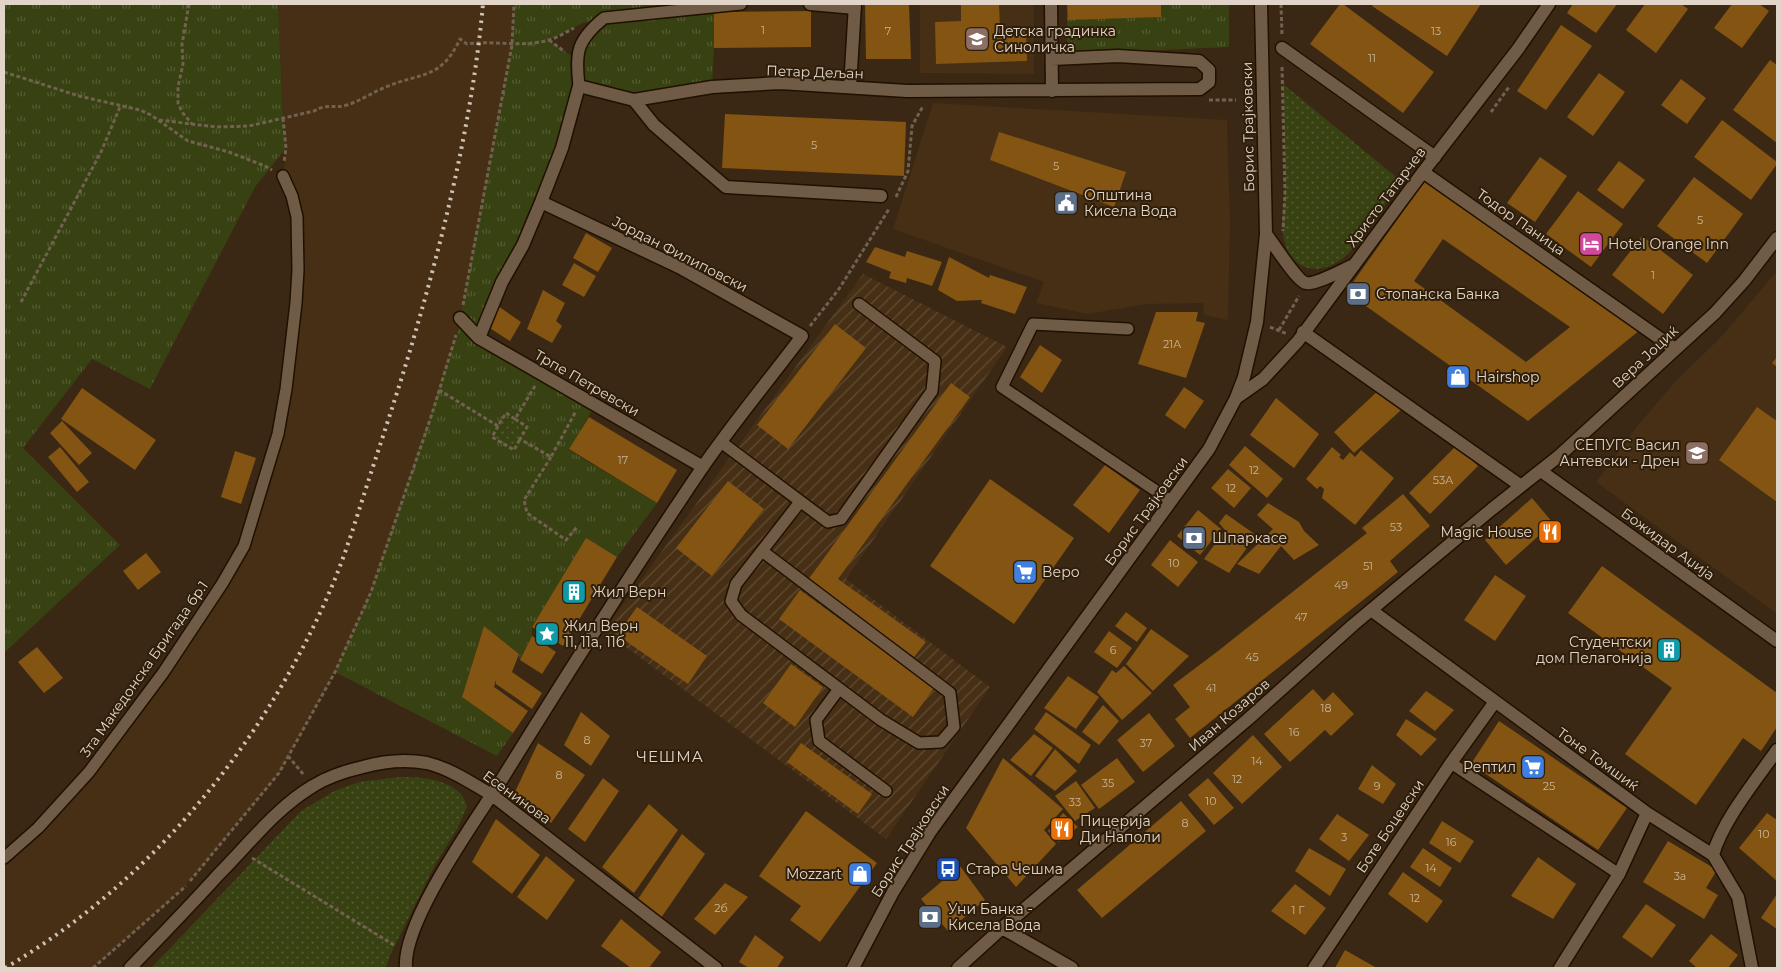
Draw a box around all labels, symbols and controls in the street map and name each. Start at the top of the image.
place label: Детска градинка Синоличка [994,22,1116,56]
house number: 1 [761,23,765,37]
house number: 7 [885,24,891,38]
house number: 13 [1431,24,1441,38]
school or university icon: Детска градинка Синоличка [964,26,990,52]
house number: 11 [1368,51,1376,65]
street label: Петар Дељан [766,61,864,83]
street label: Борис Трајковски [1238,62,1258,192]
house number: 5 [811,138,817,152]
street label: Христо Татарчев [1342,143,1430,251]
house number: 5 [1053,159,1059,173]
street label: Тодор Паница [1473,185,1569,259]
place label: Општина Кисела Вода [1084,186,1177,220]
public building icon: Општина Кисела Вода [1053,190,1079,216]
street label: Јордан Филиповски [609,212,751,296]
house number: 5 [1697,213,1703,227]
hotel icon: Hotel Orange Inn [1578,231,1604,257]
place label: Hotel Orange Inn [1608,235,1729,253]
house number: 1 [1651,268,1655,282]
bank icon: Стопанска Банка [1345,281,1371,307]
place label: Стопанска Банка [1376,285,1500,303]
street label: Вера Јоциќ [1608,322,1682,392]
house number: 21A [1163,337,1181,351]
street label: Трпе Петревски [531,346,643,420]
shop icon: Hairshop [1445,364,1471,390]
place label: Hairshop [1476,368,1540,386]
place label: СЕПУГС Васил Антевски - Дрен [1560,436,1680,470]
school or university icon: СЕПУГС Васил Антевски - Дрен [1684,440,1710,466]
house number: 17 [618,453,628,467]
street label: Борис Трајковски [1100,453,1192,569]
house number: 12 [1249,463,1259,477]
house number: 53A [1433,473,1453,487]
house number: 12 [1226,481,1236,495]
street label: Божидар Аџија [1618,504,1718,584]
restaurant icon: Magic House [1537,519,1563,545]
house number: 53 [1390,520,1402,534]
place label: Magic House [1441,523,1532,541]
bank icon: Шпаркасе [1181,525,1207,551]
place label: Шпаркасе [1212,529,1287,547]
house number: 10 [1168,556,1180,570]
supermarket icon: Веро [1012,559,1038,585]
house number: 51 [1363,559,1373,573]
place label: Веро [1042,563,1080,581]
street label: 3та Македонска Бригада бр.1 [76,577,212,761]
house number: 49 [1334,578,1348,592]
building icon: Жил Верн [561,579,587,605]
place label: Жил Верн [592,583,666,601]
house number: 47 [1294,610,1308,624]
place label: Жил Верн 11, 11а, 11б [564,617,638,651]
place icon: Жил Верн 11, 11а, 11б [534,621,560,647]
place label: Студентски дом Пелагонија [1536,633,1652,667]
building icon: Студентски дом Пелагонија [1656,637,1682,663]
house number: 6 [1110,643,1117,657]
house number: 45 [1245,650,1259,664]
street label: Иван Козаров [1184,675,1274,755]
house number: 41 [1206,681,1216,695]
house number: 18 [1321,701,1332,715]
street label: Тоне Томшиќ [1554,723,1642,795]
house number: 16 [1289,725,1300,739]
house number: 8 [583,733,591,747]
house number: 37 [1140,736,1152,750]
district label: ЧЕШМА [636,747,704,766]
house number: 14 [1251,754,1263,768]
supermarket icon: Рептил [1520,754,1546,780]
place label: Рептил [1463,758,1516,776]
street label: Есенинова [479,766,555,828]
house number: 8 [555,768,563,782]
house number: 12 [1232,772,1242,786]
house number: 35 [1102,776,1114,790]
street label: Боте Боцевски [1352,776,1428,876]
house number: 9 [1374,779,1381,793]
house number: 25 [1543,779,1555,793]
street label: Борис Трајковски [867,781,953,901]
house number: 10 [1205,794,1217,808]
house number: 33 [1069,795,1081,809]
place label: Пицерија Ди Наполи [1080,812,1161,846]
restaurant icon: Пицерија Ди Наполи [1049,816,1075,842]
house number: 8 [1181,816,1189,830]
house number: 10 [1758,827,1770,841]
house number: 3 [1341,830,1347,844]
house number: 16 [1446,835,1457,849]
bus stop icon: Стара Чешма [935,856,961,882]
place label: Стара Чешма [966,860,1063,878]
shop icon: Mozzart [847,861,873,887]
house number: 14 [1425,861,1437,875]
place label: Mozzart [786,865,842,883]
house number: 3a [1674,869,1686,883]
house number: 12 [1410,891,1420,905]
place label: Уни Банка - Кисела Вода [948,900,1041,934]
house number: 2б [714,901,728,915]
house number: 1 Г [1291,903,1305,917]
bank icon: Уни Банка - Кисела Вода [917,904,943,930]

